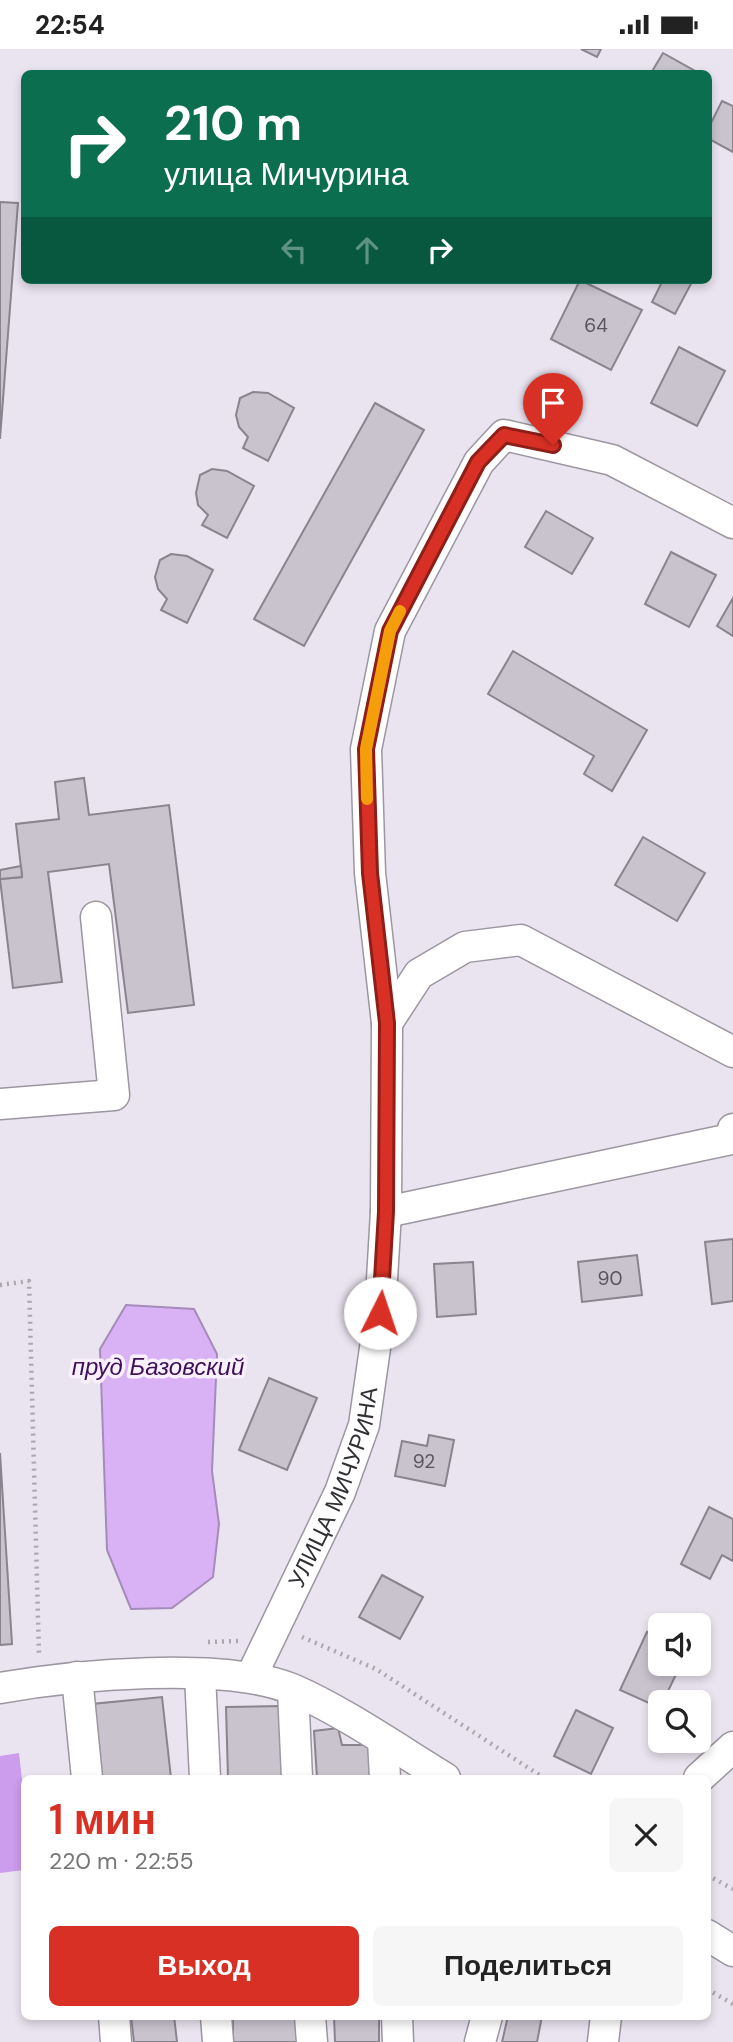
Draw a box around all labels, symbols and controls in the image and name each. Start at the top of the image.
text: 22:54 [35,8,105,42]
text: 210 m [164,91,302,155]
icon: right [49,98,140,189]
text: улица Мичурина [164,153,408,195]
icon: left [275,231,313,269]
icon: ahead [348,231,386,269]
icon: right [421,231,459,269]
house number: 64 [584,313,608,338]
pin [523,373,583,445]
icon: arrive [534,384,572,422]
house number: 90 [598,1266,622,1291]
position arrow [343,1276,417,1350]
water label: пруд Базовский [72,1351,244,1382]
street label: УЛИЦА МИЧУРИНА [281,1384,384,1592]
house number: 92 [413,1449,435,1474]
map controls [648,1613,711,1753]
button: sound [648,1613,711,1676]
button: search [648,1690,711,1753]
text: 1 мин [49,1792,156,1847]
button: close [609,1798,683,1872]
text: 220 m · 22:55 [49,1846,194,1876]
button: Выход [49,1926,359,2006]
button: Поделиться [373,1926,683,2006]

